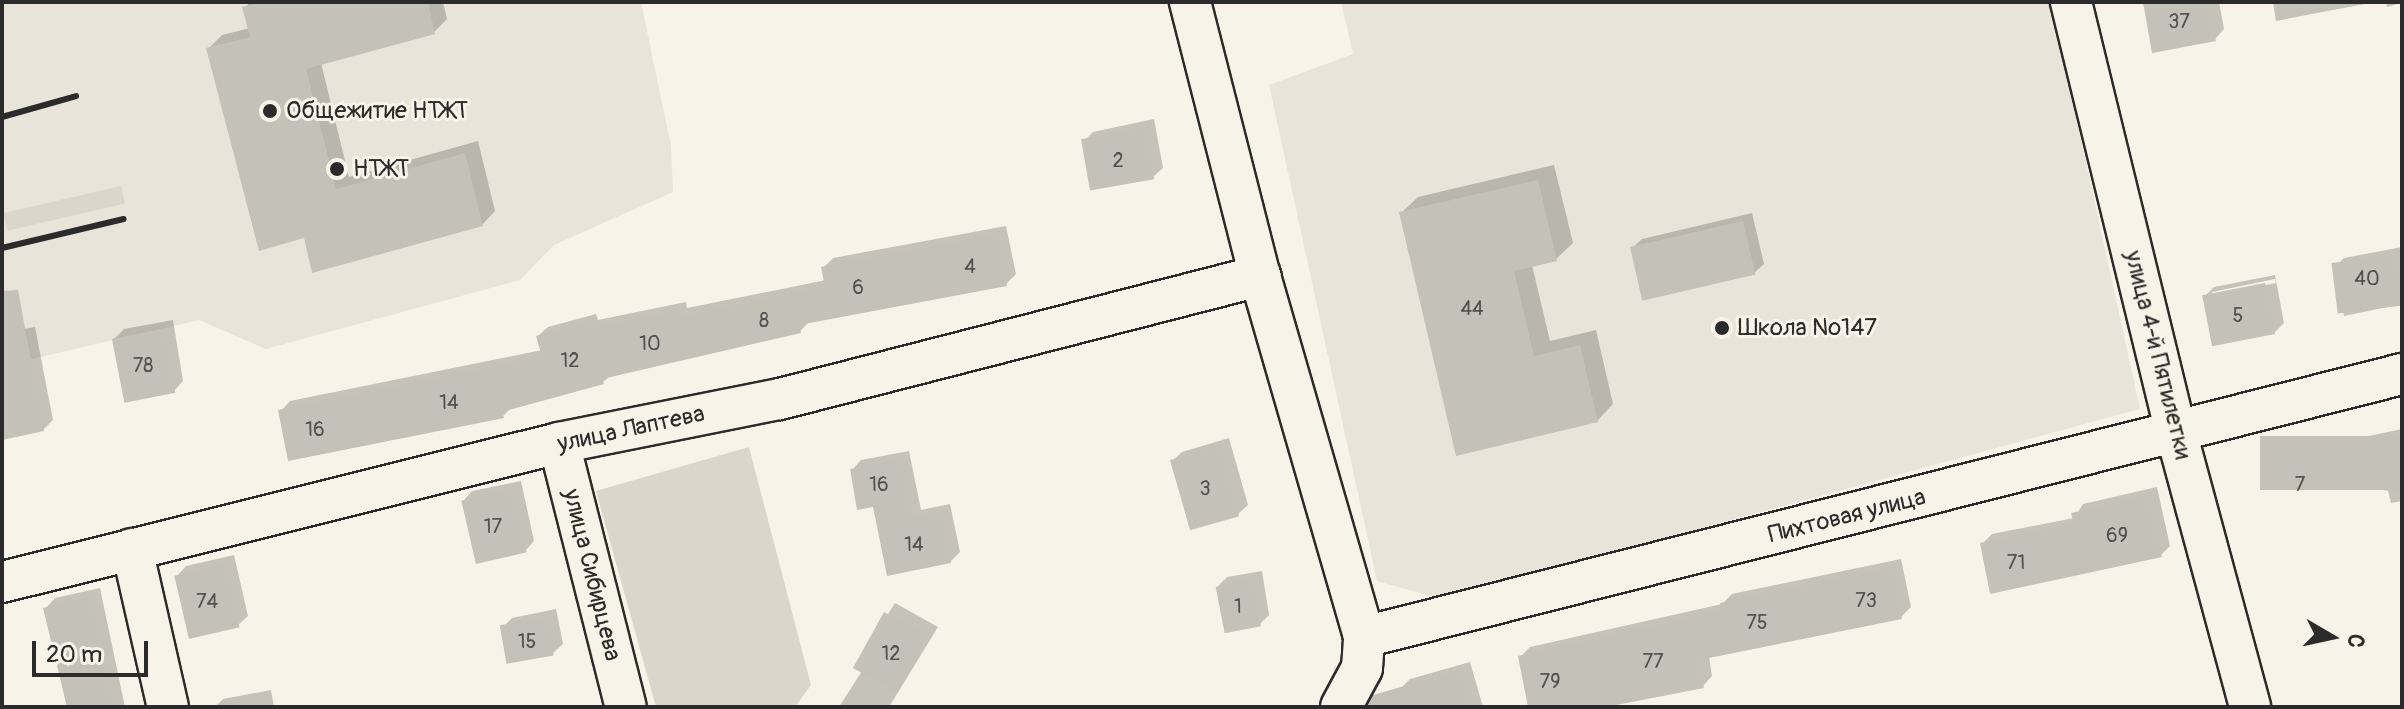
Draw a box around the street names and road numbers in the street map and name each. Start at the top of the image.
street label: улица 4-й Пятилетки [2118,248,2198,462]
street label: улица Лаптева [555,399,707,459]
street label: Пихтовая улица [1765,483,1929,549]
street label: улица Сибирцева [557,486,627,664]

